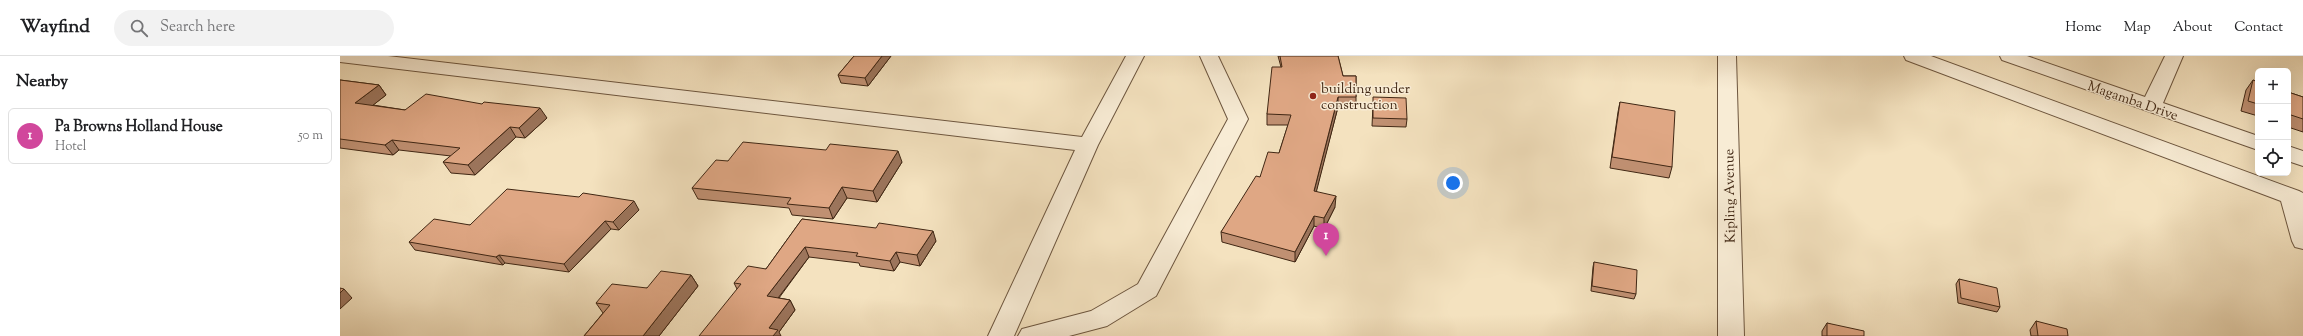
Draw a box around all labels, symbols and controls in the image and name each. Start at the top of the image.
search box [114,10,394,46]
text: Wayfind [20,14,90,41]
icon: search [128,17,150,39]
text: Search here [160,17,235,38]
text: Home [2065,18,2102,38]
text: Map [2124,18,2151,38]
text: About [2173,18,2212,38]
text: Contact [2234,18,2283,38]
map controls [2255,68,2291,176]
button: + [2255,68,2291,104]
text: Nearby [16,70,68,94]
street label: Magamba Drive [2084,77,2180,127]
place label: building under construction [1321,80,1411,116]
marker: building under construction [1308,91,1318,101]
button: − [2255,104,2291,140]
text: Pa Browns Holland House [55,117,223,138]
text: 1 [28,127,32,145]
text: 50 m [298,127,323,145]
text: Hotel [55,138,86,156]
button: locate [2255,140,2291,176]
street label: Kipling Avenue [1720,149,1742,243]
your location [1443,173,1463,193]
pin: 1 [1313,223,1339,256]

